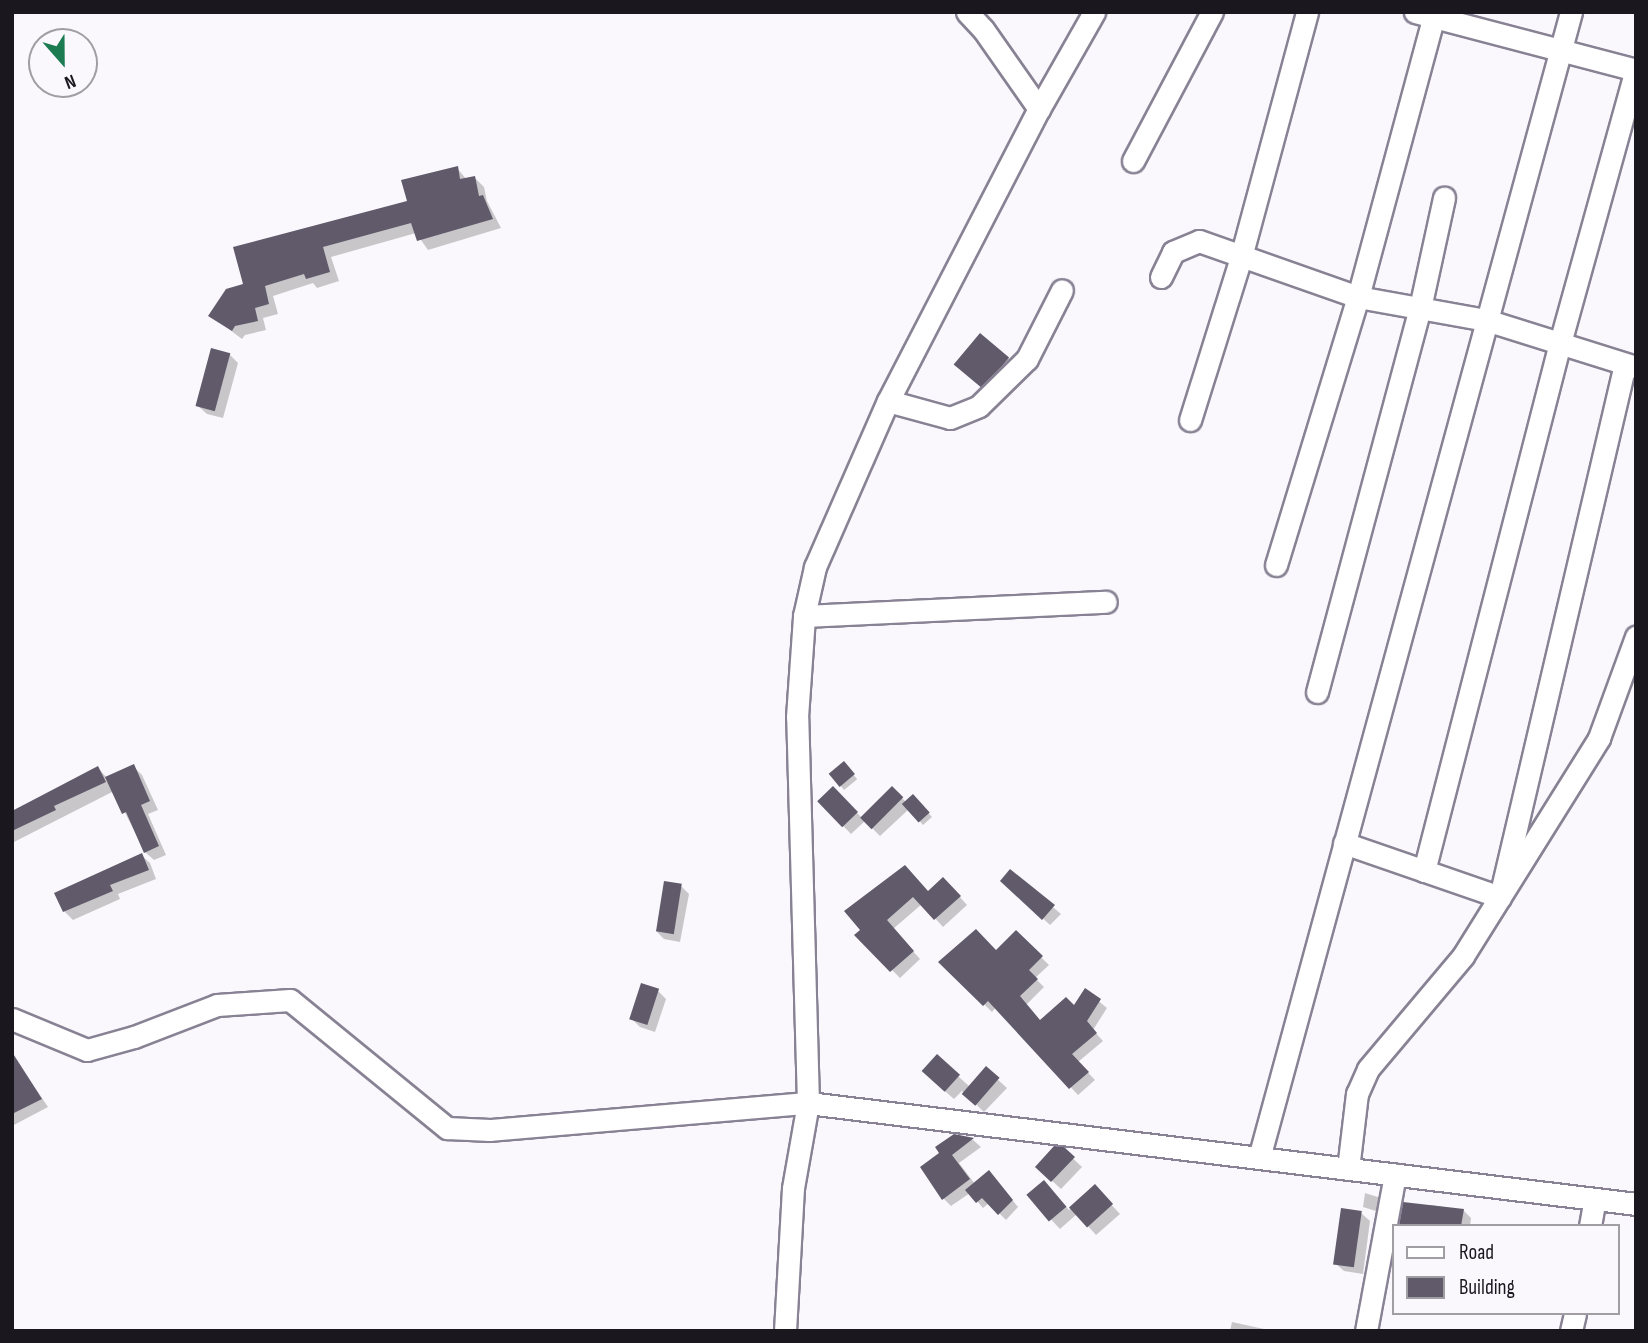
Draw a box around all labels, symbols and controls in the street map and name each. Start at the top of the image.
north arrow [28,28,98,98]
text: N [61,69,79,94]
legend [1392,1224,1620,1315]
text: Road [1459,1240,1494,1265]
text: Building [1459,1275,1515,1300]

